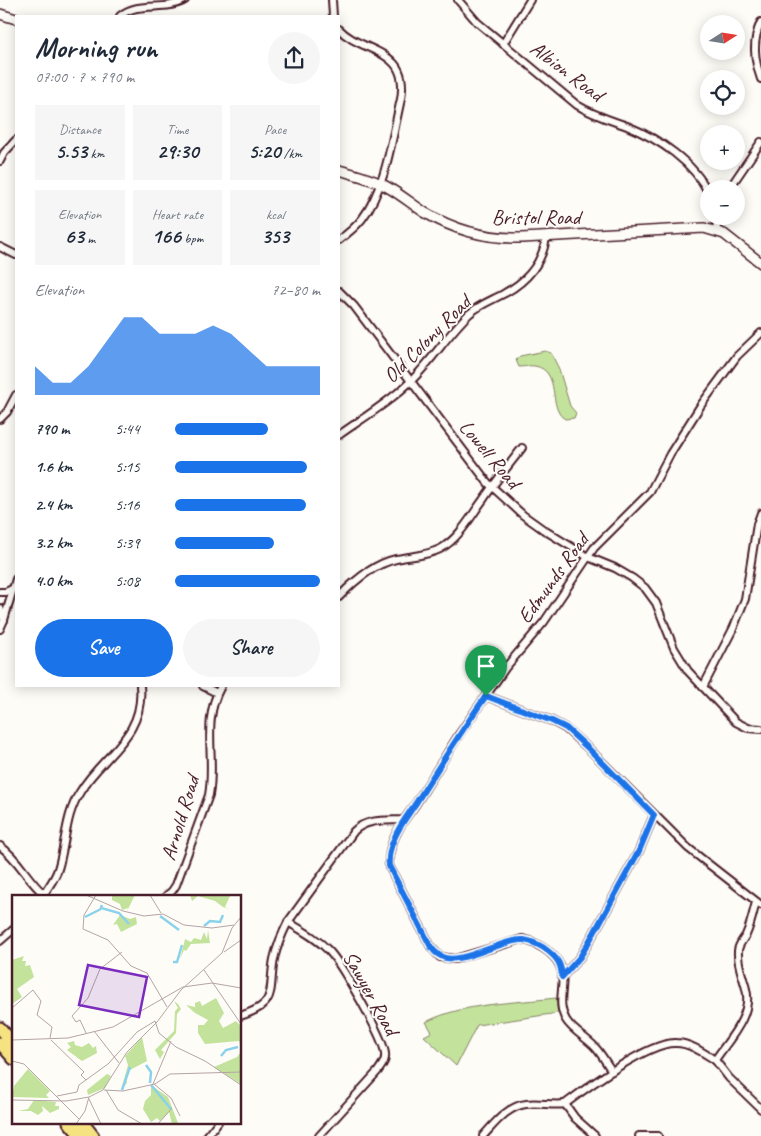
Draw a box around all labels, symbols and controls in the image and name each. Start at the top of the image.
north arrow [700,15,745,60]
map controls [700,15,745,225]
text: Morning run [35,30,157,65]
button: share [268,32,320,84]
street label: Albion Road [525,35,612,109]
text: 07:00 · 7 × 790 m [35,67,134,87]
button: locate [700,70,745,115]
text: Distance [59,121,101,138]
text: Time [167,121,188,138]
text: Pace [264,121,286,138]
button: + [700,125,745,170]
text: 5.53 [55,138,87,164]
text: 29:30 [157,138,198,164]
text: 5:20 [248,138,280,164]
text: km [87,145,104,162]
text: /km [280,145,302,162]
button: − [700,180,745,225]
street label: Bristol Road [492,204,584,230]
text: Elevation [58,206,101,223]
text: Heart rate [152,206,203,223]
text: kcal [266,206,284,223]
text: 63 [65,223,84,249]
text: 166 [152,223,181,249]
text: 353 [261,223,289,249]
text: m [84,230,95,247]
text: bpm [181,230,203,247]
text: Elevation [35,280,84,300]
text: 72–80 m [271,280,320,300]
street label: Old Colony Road [378,288,478,388]
street label: Lowell Road [454,414,529,497]
text: 790 m [35,419,69,439]
text: 5:44 [115,419,140,439]
text: 1.6 km [35,457,73,477]
text: 5:15 [115,457,140,477]
text: 2.4 km [35,495,72,515]
text: 5:16 [115,495,140,515]
street label: Edmunds Road [512,526,596,628]
text: 3.2 km [35,533,72,553]
text: 5:39 [115,533,140,553]
text: 4.0 km [35,571,72,591]
text: 5:08 [115,571,140,591]
button: Save [35,619,173,677]
button: Share [183,619,320,677]
pin [465,645,507,696]
icon: arrive [472,652,500,680]
street label: Arnold Road [155,769,206,863]
inset map [12,895,241,1124]
street label: Sawyer Road [337,946,407,1043]

